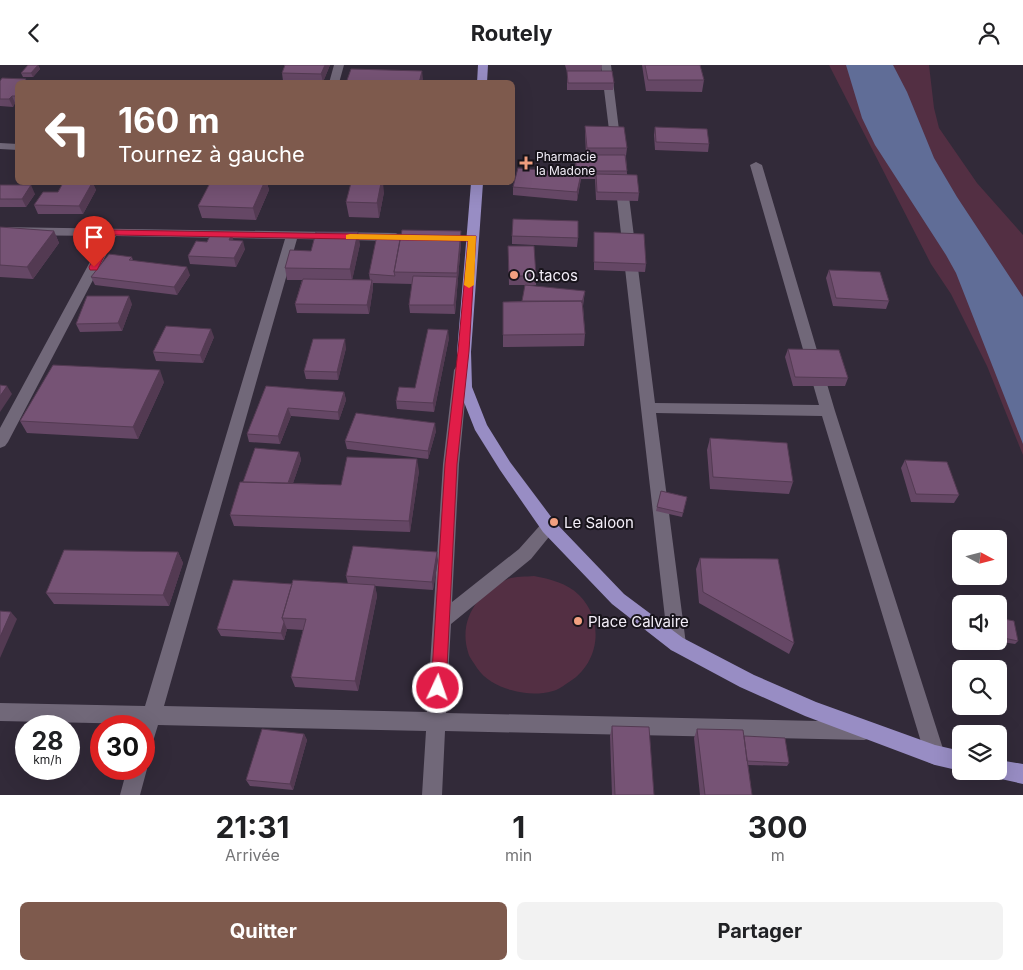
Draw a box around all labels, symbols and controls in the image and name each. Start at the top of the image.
icon: back [20,19,48,47]
icon: person [975,19,1003,47]
text: Routely [471,20,552,46]
text: 160 m [118,99,220,141]
icon: left [35,100,100,165]
text: Tournez à gauche [118,141,305,167]
place label: Pharmacie la Madone [536,149,596,178]
marker: Pharmacie la Madone [520,157,532,169]
pin [73,216,115,267]
icon: arrive [80,223,108,251]
place label: O.tacos [524,266,578,285]
marker: O.tacos [508,269,520,281]
place label: Le Saloon [564,513,634,532]
marker: Le Saloon [548,516,560,528]
north arrow [952,530,1008,585]
map controls [952,530,1007,780]
button: sound [952,595,1007,650]
place label: Place Calvaire [588,612,689,631]
marker: Place Calvaire [572,615,584,627]
button: search [952,660,1007,715]
position arrow [411,661,463,713]
speed limit sign: 30 [90,715,155,780]
button: layers [952,725,1007,780]
text: 28 [31,726,64,756]
text: km/h [33,752,62,767]
text: 21:31 [215,809,290,845]
text: 1 [512,809,525,845]
text: 300 [748,809,808,845]
text: Arrivée [225,845,280,865]
text: min [505,845,532,865]
text: m [771,845,785,865]
button: Quitter [20,902,507,960]
button: Partager [517,902,1003,960]

